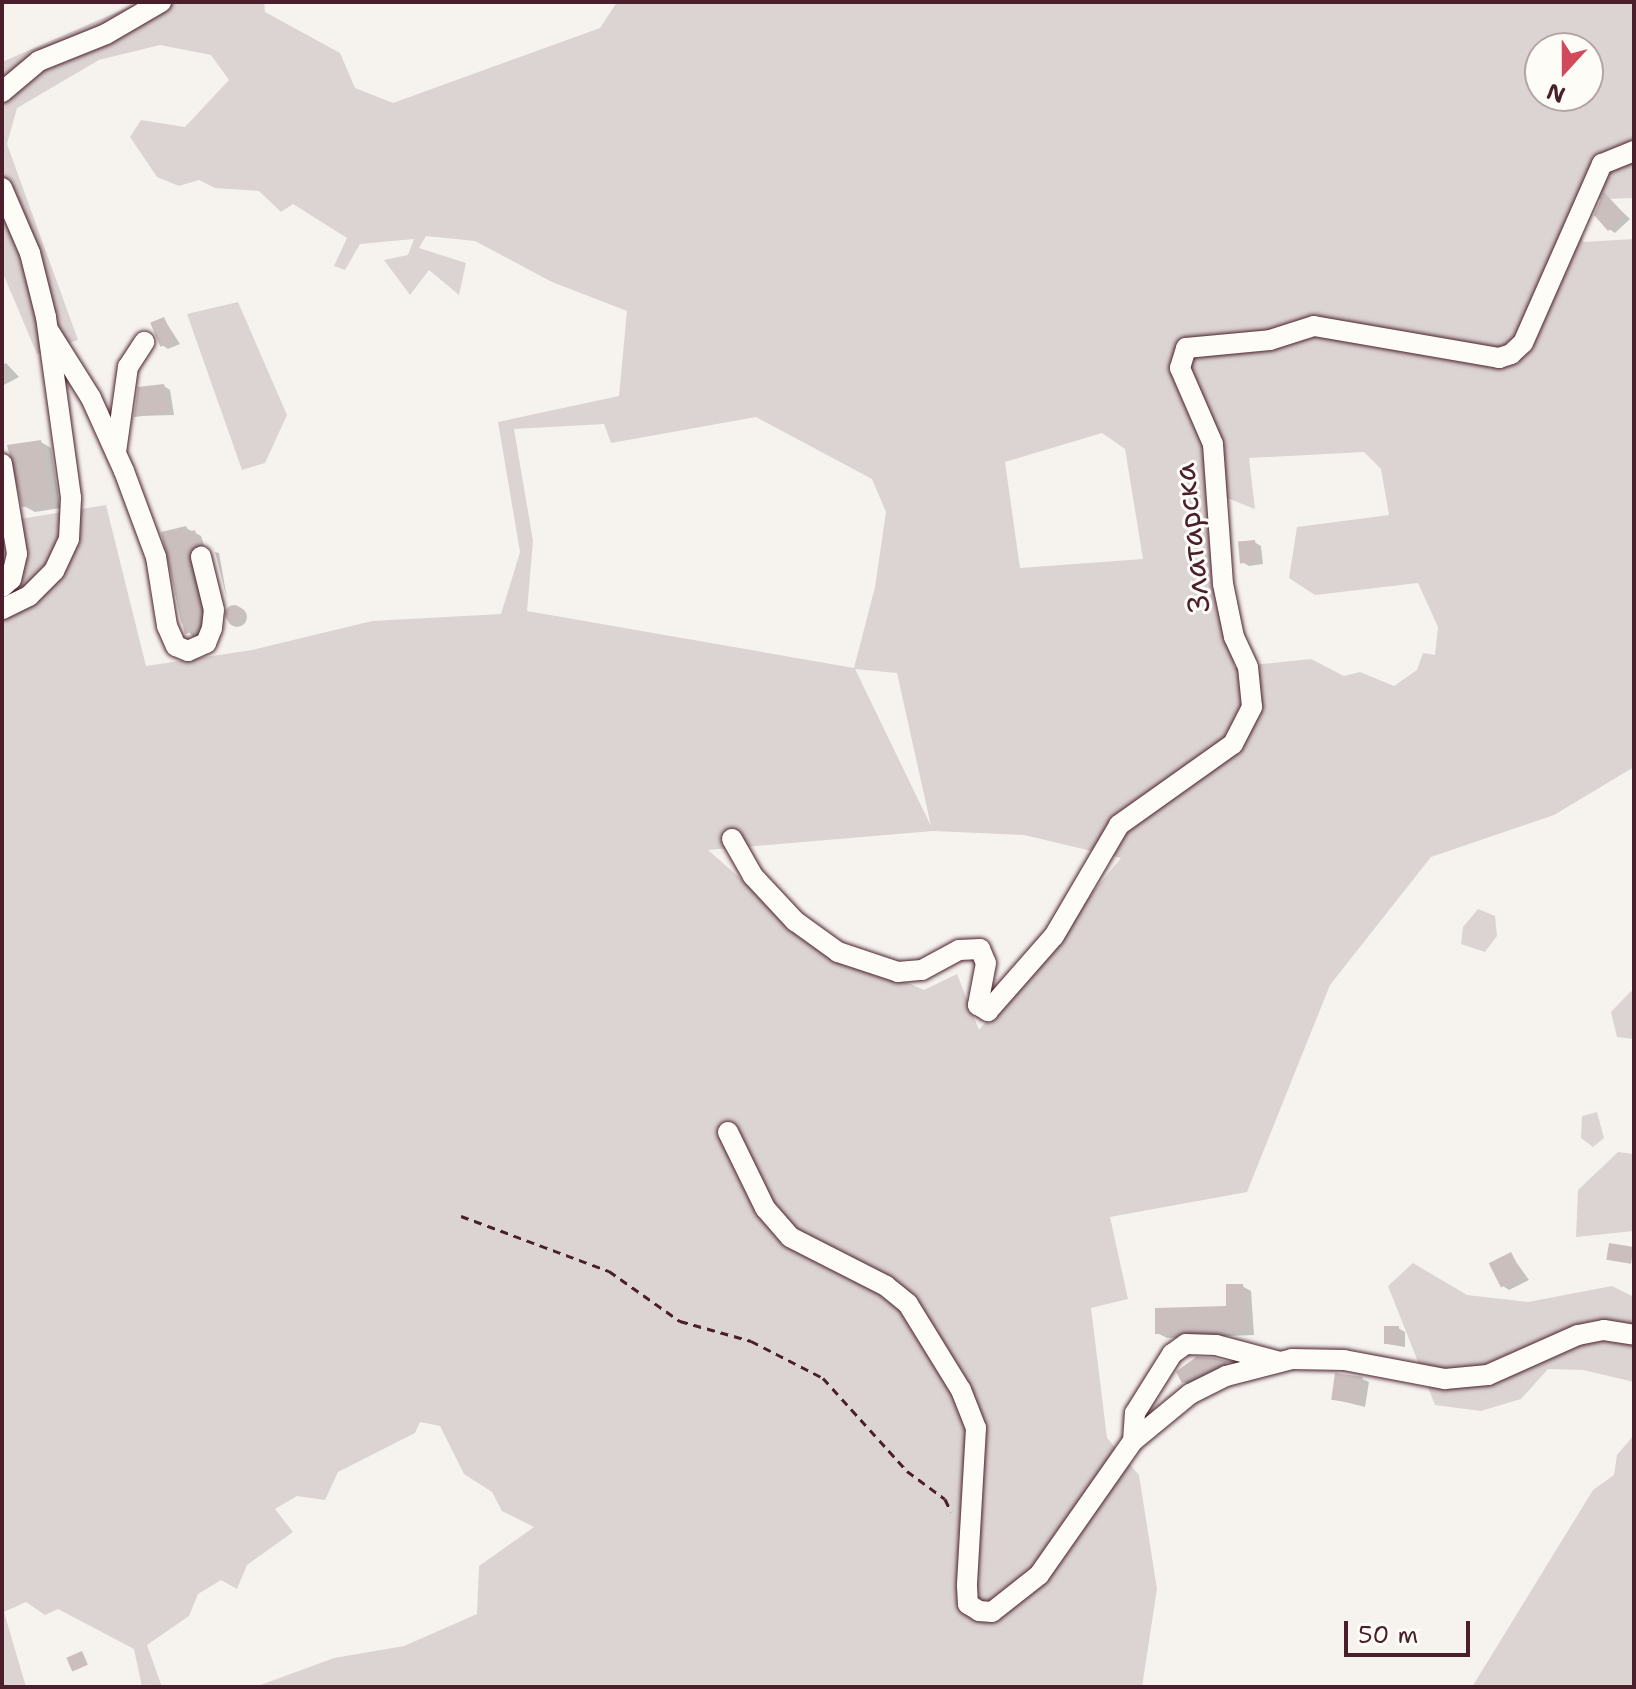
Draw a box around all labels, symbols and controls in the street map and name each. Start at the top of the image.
north arrow [1524,32,1604,112]
text: N [1543,76,1569,110]
street label: Златарска [1166,461,1218,615]
scale bar [1348,1605,1474,1655]
text: 50 m [1358,1619,1418,1651]

